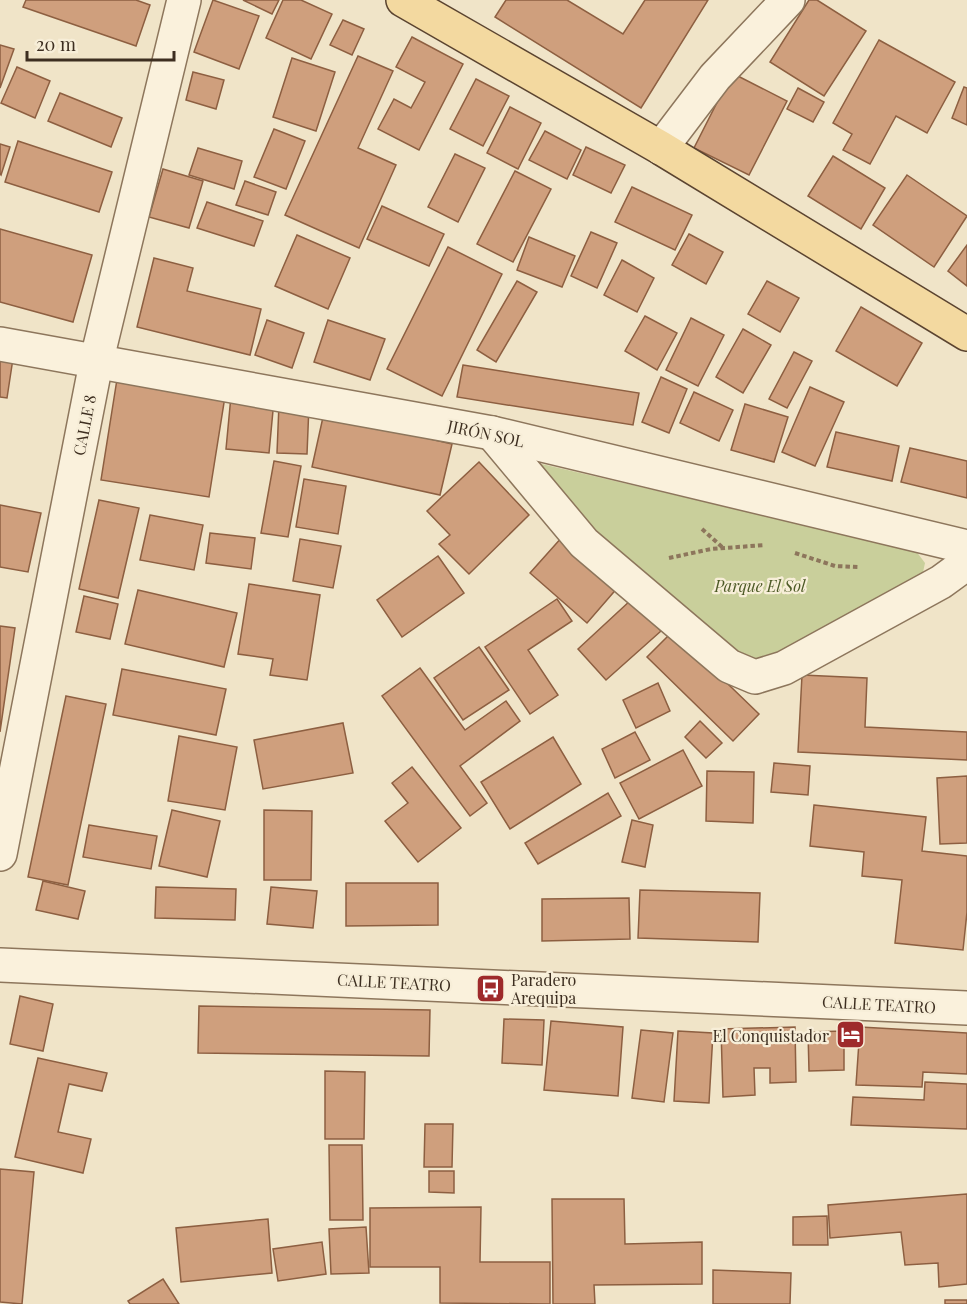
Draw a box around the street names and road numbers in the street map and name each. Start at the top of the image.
street label: CALLE 8 [68,393,100,457]
street label: JIRÓN SOL [445,414,526,451]
street label: CALLE TEATRO [336,969,452,995]
street label: CALLE TEATRO [821,991,937,1017]

